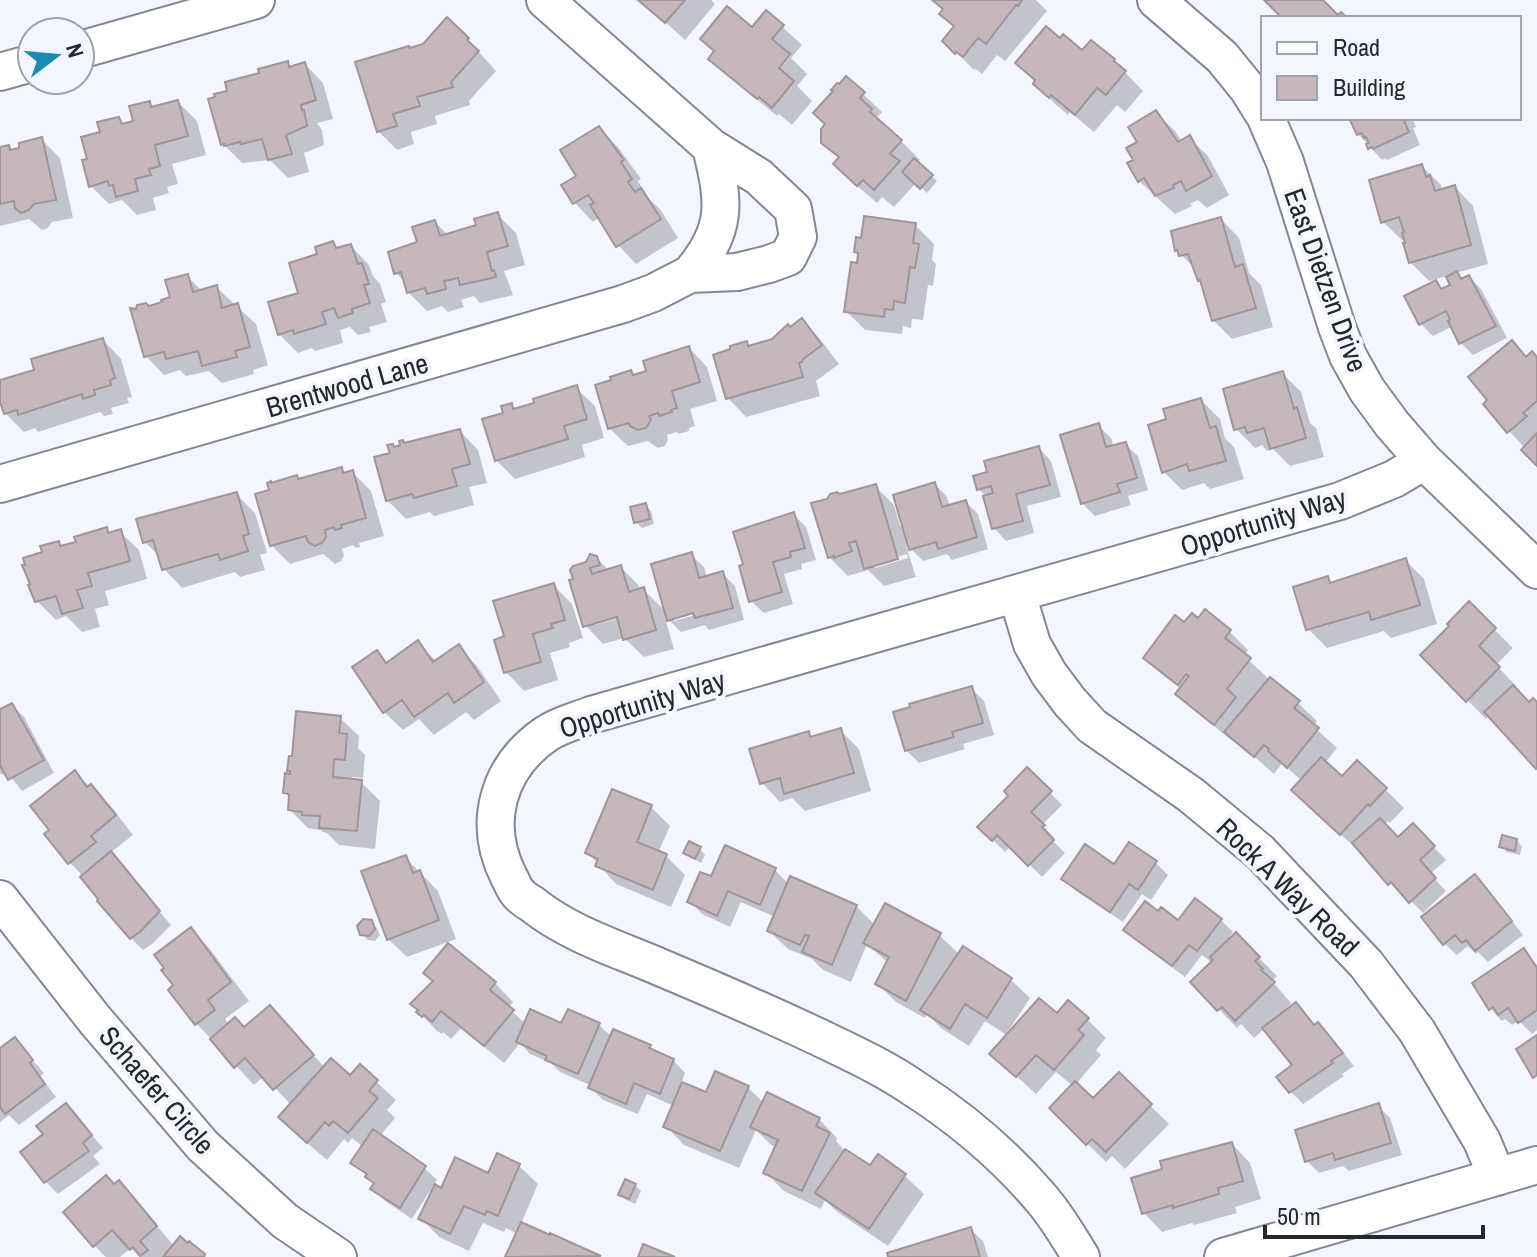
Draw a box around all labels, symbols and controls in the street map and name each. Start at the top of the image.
north arrow [16,16,96,96]
legend [1261,16,1521,120]
text: Road [1333,31,1380,63]
text: N [59,40,91,61]
text: Building [1333,71,1405,103]
street label: East Dietzen Drive [1275,183,1377,377]
street label: Brentwood Lane [261,344,433,426]
street label: Opportunity Way [1175,479,1351,565]
street label: Opportunity Way [554,661,730,747]
street label: Rock A Way Road [1209,809,1367,965]
street label: Schaefer Circle [91,1018,223,1162]
scale bar [1265,1189,1483,1239]
text: 50 m [1277,1200,1321,1232]

